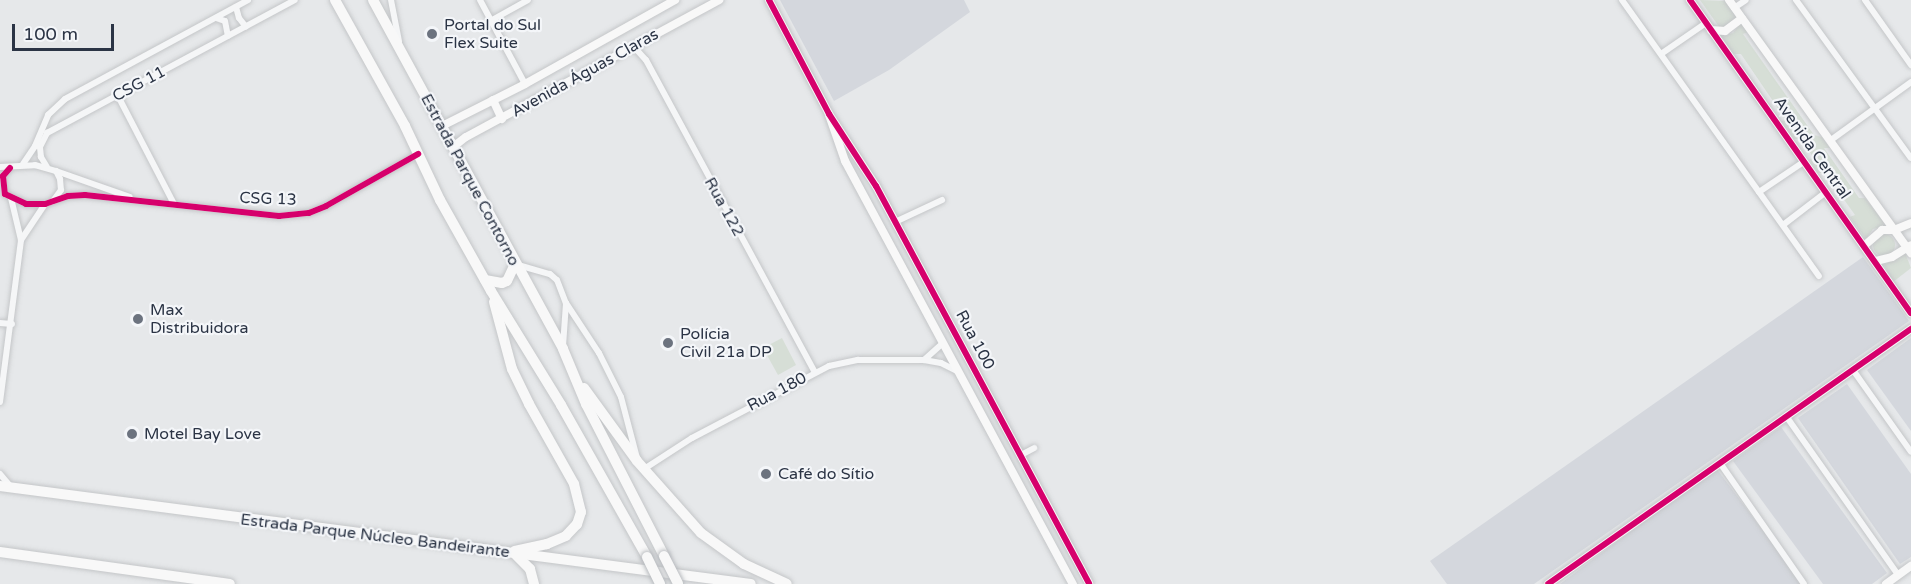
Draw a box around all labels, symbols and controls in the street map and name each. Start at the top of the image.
scale bar [15,12,117,50]
place label: Portal do Sul Flex Suite [444,15,541,53]
text: 100 m [23,23,78,45]
street label: Avenida Águas Claras [508,25,662,121]
marker: Portal do Sul Flex Suite [425,27,439,41]
street label: CSG 11 [109,62,169,106]
street label: Estrada Parque Contorno [416,91,524,269]
street label: Avenida Central [1770,93,1854,203]
street label: Rua 122 [700,174,748,240]
street label: CSG 13 [239,188,297,210]
place label: Max Distribuidora [150,300,248,338]
street label: Rua 100 [951,307,999,373]
marker: Max Distribuidora [131,312,145,326]
place label: Polícia Civil 21a DP [680,324,772,362]
marker: Polícia Civil 21a DP [661,336,675,350]
street label: Rua 180 [744,368,810,416]
place label: Motel Bay Love [144,424,261,444]
marker: Motel Bay Love [125,427,139,441]
place label: Café do Sítio [778,464,874,484]
marker: Café do Sítio [759,467,773,481]
street label: Estrada Parque Núcleo Bandeirante [239,510,511,562]

